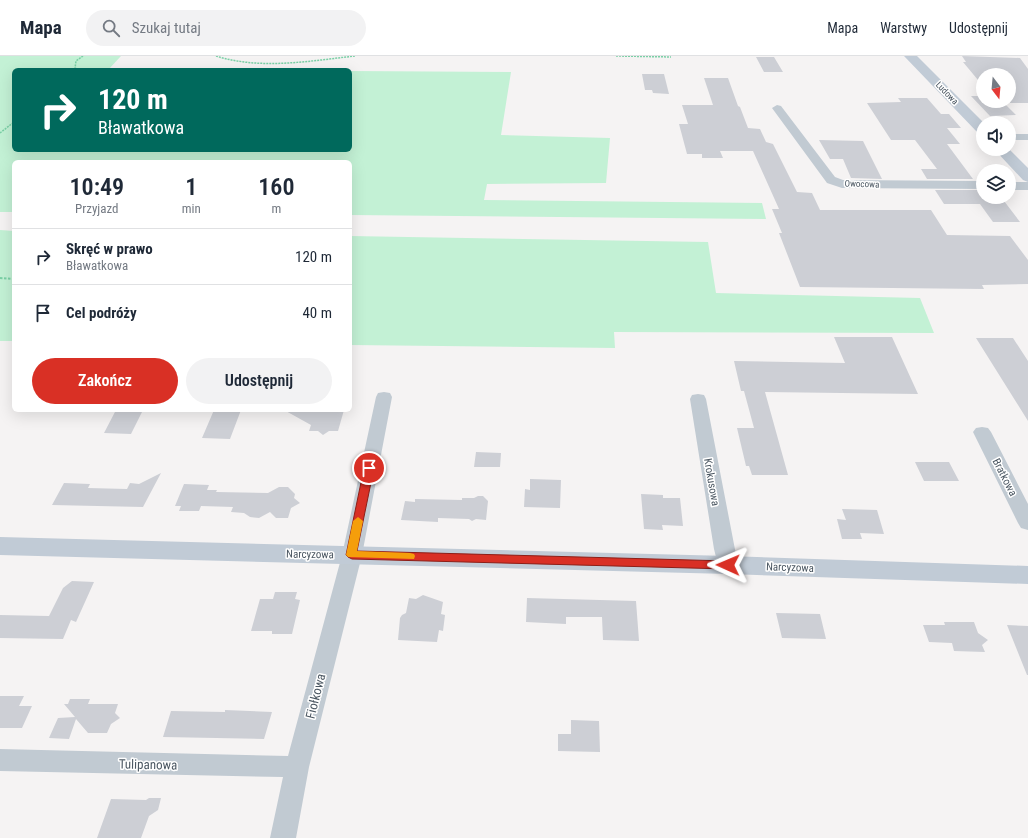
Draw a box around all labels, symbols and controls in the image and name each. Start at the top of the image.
search box [86,10,366,46]
text: Mapa [20,16,62,39]
icon: search [100,17,122,39]
text: Szukaj tutaj [132,19,201,37]
text: Mapa [827,20,858,36]
text: Warstwy [880,20,927,36]
text: Udostępnij [949,20,1008,36]
north arrow [976,68,1016,108]
map controls [976,68,1016,204]
street label: Ludowa [934,80,960,106]
text: 120 m [98,83,168,116]
icon: right [32,84,84,136]
button: sound [976,116,1016,156]
text: Bławatkowa [98,117,184,138]
button: layers [976,164,1016,204]
text: 10:49 [70,173,124,201]
text: 1 [185,173,197,201]
text: 160 [258,173,294,201]
street label: Owocowa [845,178,879,190]
text: Przyjazd [75,201,119,216]
text: min [182,201,201,216]
text: m [271,201,281,216]
text: Skręć w prawo [66,240,153,258]
icon: right [32,246,54,268]
text: 120 m [295,248,332,266]
text: Bławatkowa [66,258,128,273]
icon: arrive [32,302,54,324]
text: Cel podróży [66,304,137,322]
text: 40 m [302,304,332,322]
button: Zakończ [32,358,178,404]
button: Udostępnij [186,358,332,404]
pin [352,451,386,485]
street label: Bratkowa [990,456,1020,498]
icon: arrive [358,457,380,479]
street label: Krokusowa [701,457,722,507]
position arrow [707,544,749,586]
street label: Narcyzowa [286,548,334,561]
street label: Narcyzowa [766,560,814,575]
street label: Fiołkowa [303,672,328,720]
street label: Tulipanowa [119,756,177,773]

